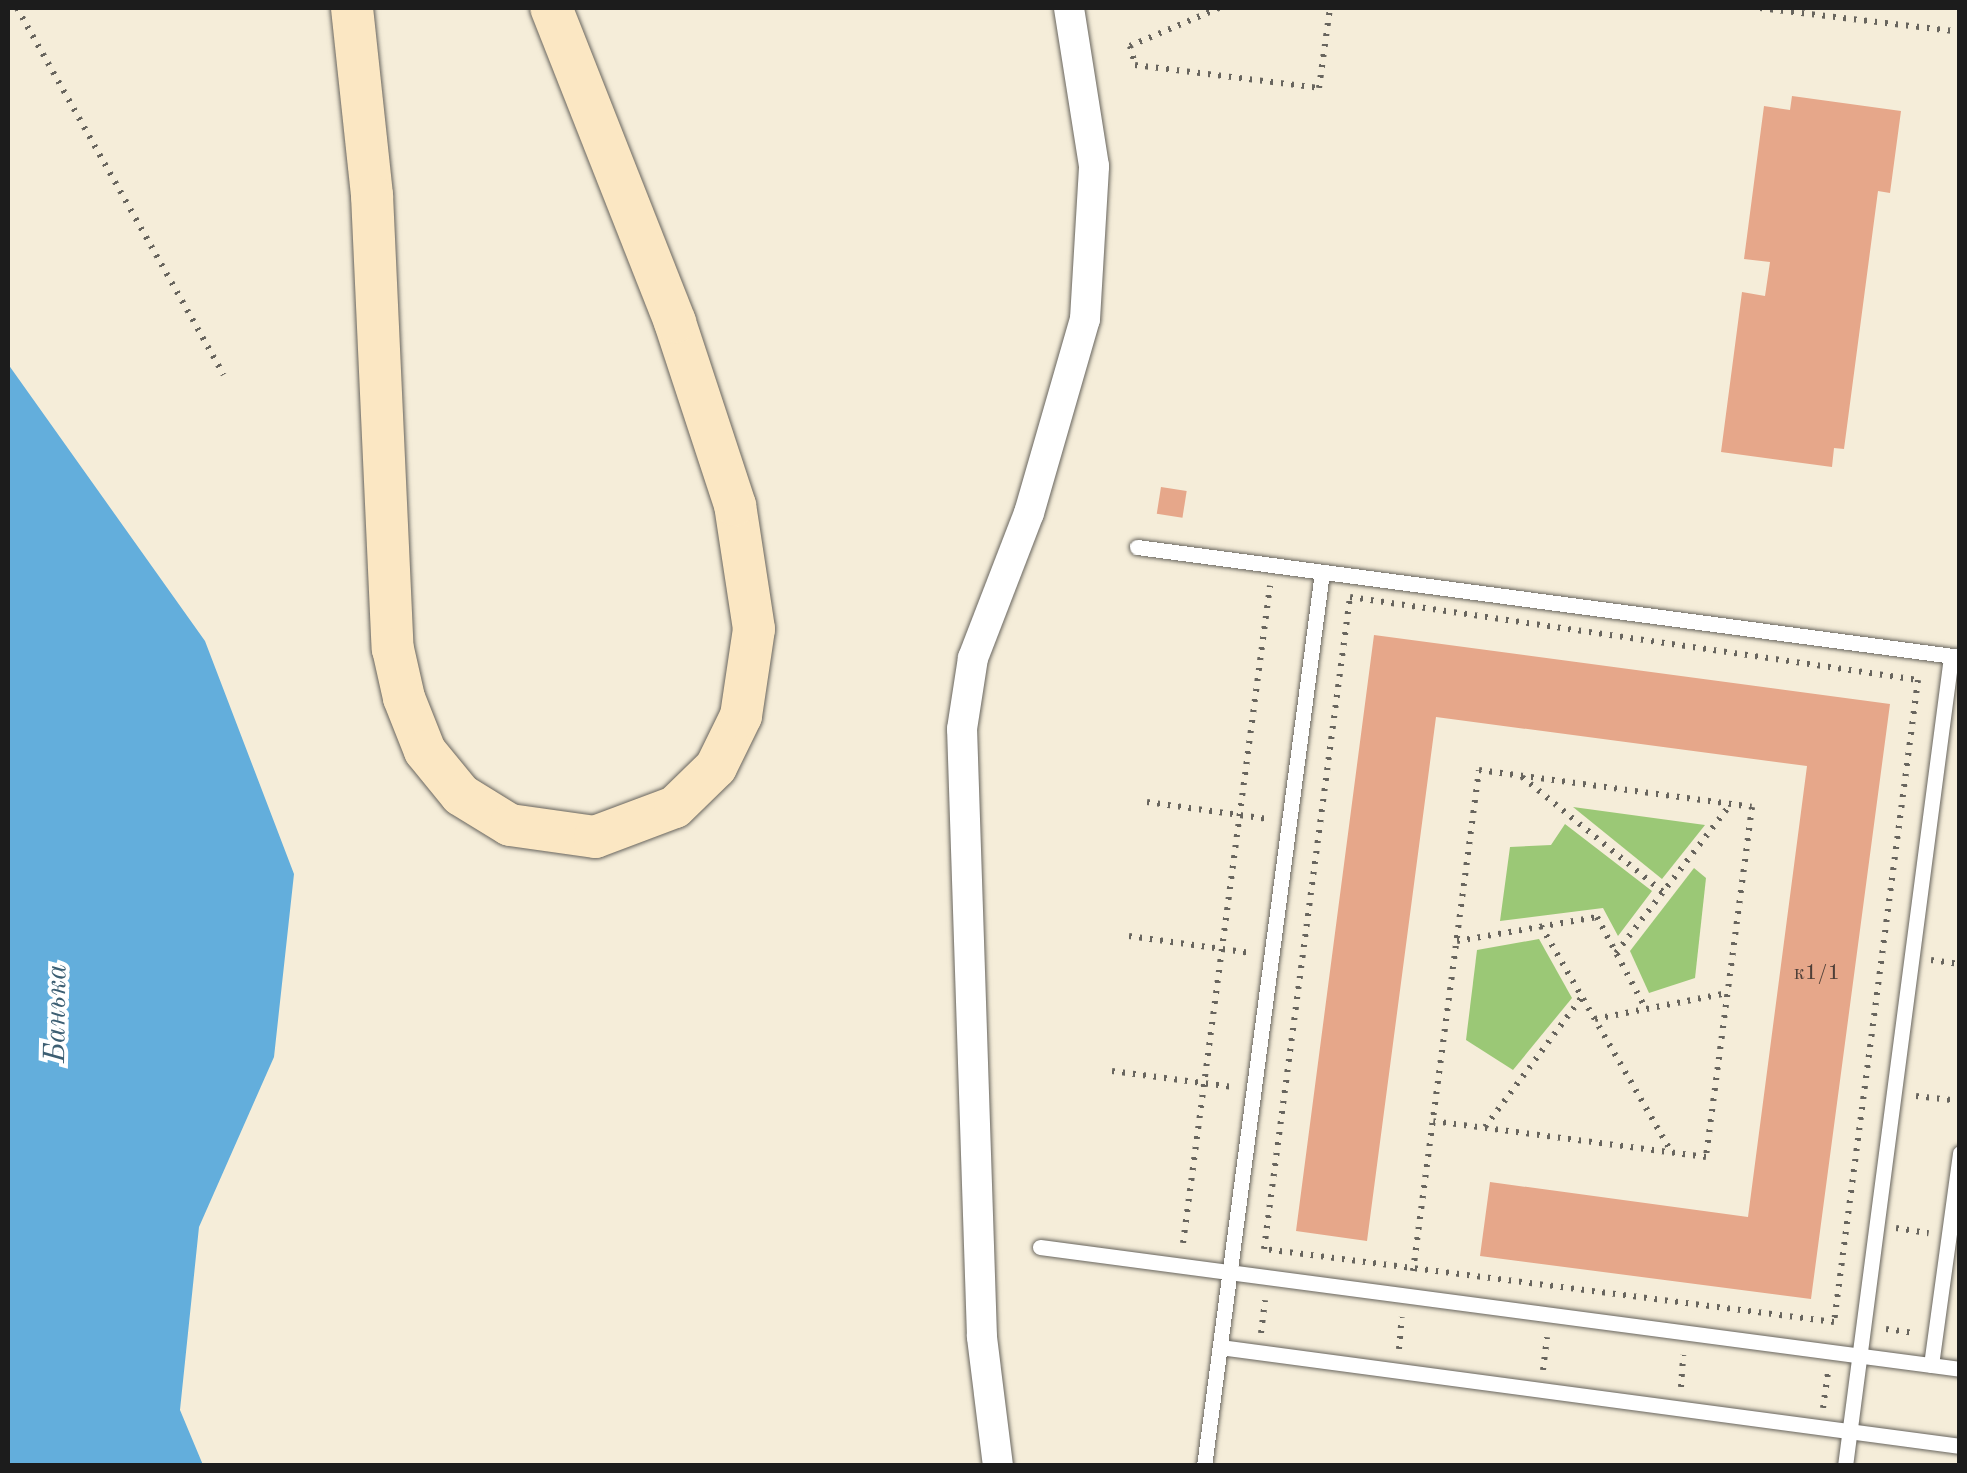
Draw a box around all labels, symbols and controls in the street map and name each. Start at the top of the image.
house number: к1/1 [1794,961,1840,987]
water label: Банька [38,963,76,1063]

